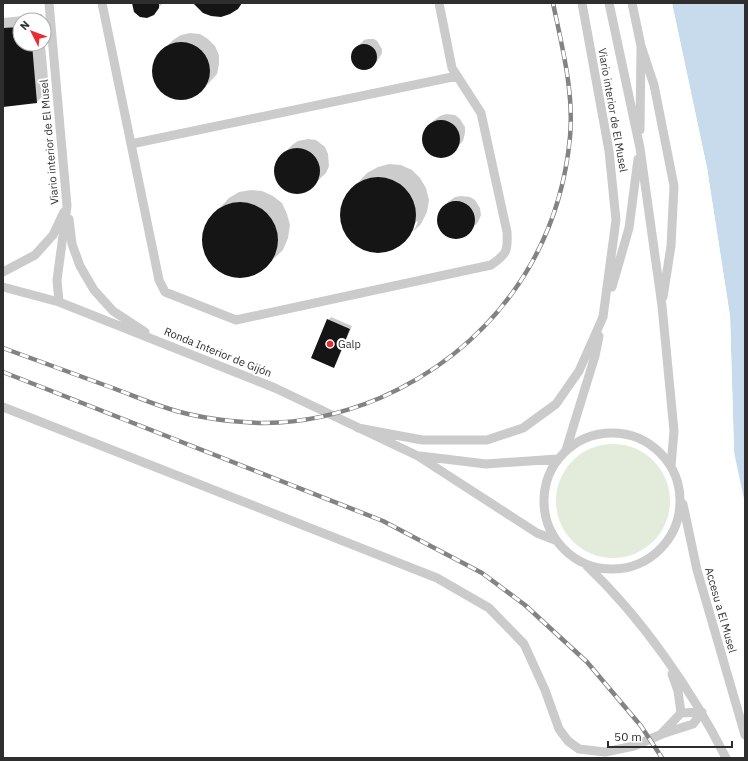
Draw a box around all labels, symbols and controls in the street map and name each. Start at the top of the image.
north arrow [12,12,52,52]
text: N [17,18,32,33]
street label: Viario interior de El Musel [595,47,631,173]
street label: Viario interior de El Musel [37,79,61,205]
street label: Ronda Interior de Gijón [162,324,274,380]
place label: Galp [338,337,361,351]
marker: Galp [325,339,335,349]
street label: Accesu a El Musel [702,566,740,654]
scale bar [608,723,732,749]
text: 50 m [614,729,642,744]

